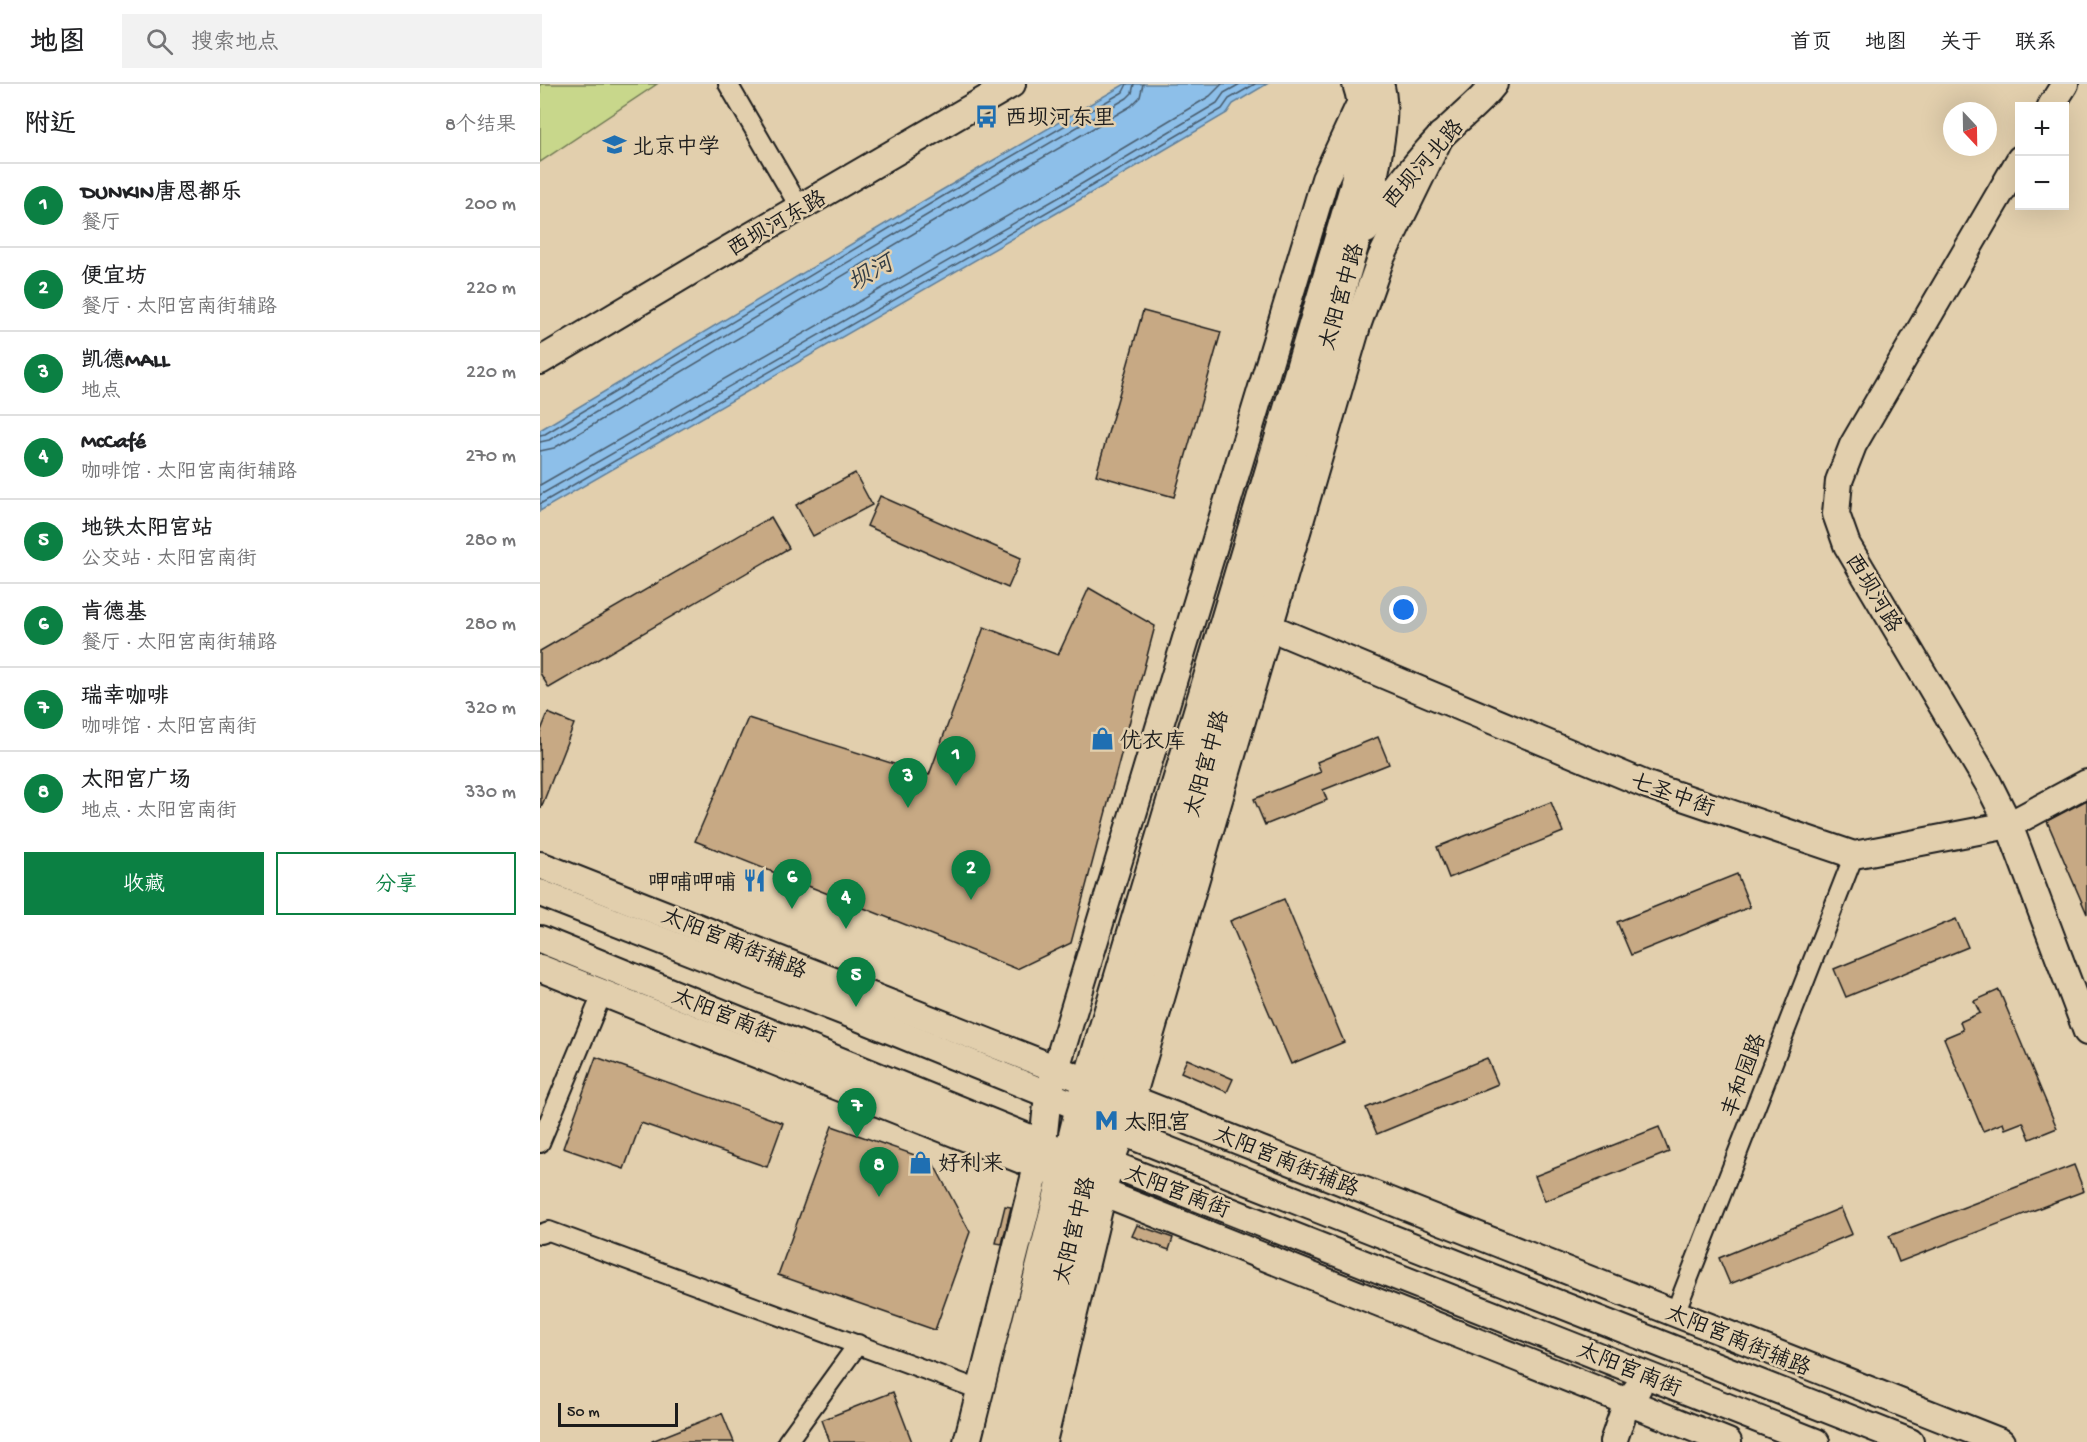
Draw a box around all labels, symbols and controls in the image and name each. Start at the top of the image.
search box [122,14,542,68]
icon: search [143,25,176,58]
text: 地图 [30,28,86,61]
text: 搜索地点 [191,31,279,57]
text: 首页 [1790,32,1832,57]
text: 地图 [1865,32,1907,57]
text: 关于 [1940,32,1982,57]
text: 联系 [2015,32,2057,57]
north arrow [1943,102,1997,156]
map controls [2015,102,2069,210]
button: + [2015,102,2069,156]
bus stop icon: 西坝河东里 [974,103,1000,129]
place label: 西坝河东里 [1005,106,1115,133]
text: 附近 [24,111,76,142]
street label: 西坝河北路 [1378,114,1471,216]
text: 8个结果 [445,115,516,138]
school or university icon: 北京中学 [601,132,627,158]
place label: 北京中学 [632,134,720,162]
button: − [2015,156,2069,210]
text: DUNKIN唐恩都乐 [81,181,242,207]
street label: 西坝河东路 [723,185,832,264]
text: 1 [39,194,48,217]
text: 200 m [465,194,516,217]
text: 餐厅 [81,213,121,236]
street label: 太阳宫中路 [1314,240,1372,354]
water label: 坝河 [844,248,903,300]
text: 便宜坊 [81,265,147,291]
text: 2 [39,278,48,301]
text: 220 m [466,278,516,301]
text: 餐厅 · 太阳宫南街辅路 [81,297,277,320]
text: 凯德MALL [81,349,169,375]
text: 3 [38,362,49,385]
text: 220 m [466,362,516,385]
text: 地点 [81,381,121,404]
text: McCafé [81,430,146,456]
text: 4 [39,446,48,469]
text: 270 m [466,446,516,469]
text: 咖啡馆 · 太阳宫南街辅路 [81,462,297,485]
text: 地铁太阳宫站 [81,517,213,543]
text: 5 [38,530,49,553]
text: 280 m [465,530,516,553]
text: 公交站 · 太阳宫南街 [81,549,257,572]
street label: 西坝河路 [1838,549,1907,638]
your location [1389,595,1418,624]
text: 肯德基 [81,601,147,627]
text: 6 [38,614,49,637]
text: 280 m [465,614,516,637]
text: 餐厅 · 太阳宫南街辅路 [81,633,277,656]
text: 瑞幸咖啡 [81,685,169,711]
text: 7 [38,698,49,721]
text: 320 m [466,698,516,721]
street label: 太阳宫中路 [1179,707,1237,821]
text: 咖啡馆 · 太阳宫南街 [81,717,257,740]
shop icon: 优衣库 [1089,726,1115,752]
place label: 优衣库 [1120,729,1186,756]
pin: 1 [936,736,976,786]
pin: 3 [888,758,928,808]
street label: 七圣中街 [1626,768,1718,824]
text: 太阳宫广场 [81,769,191,795]
text: 8 [38,782,49,805]
text: 330 m [465,782,516,805]
text: 地点 · 太阳宫南街 [81,801,237,824]
pin: 2 [952,850,990,900]
button: 收藏 [24,852,264,915]
button: 分享 [276,852,516,915]
pin: 6 [772,860,812,909]
restaurant icon: 呷哺呷哺 [741,868,767,894]
place label: 呷哺呷哺 [648,871,736,898]
pin: 4 [826,880,866,929]
street label: 太阳宫南街辅路 [657,903,811,987]
pin: 5 [836,958,876,1007]
street label: 太阳宫南街 [668,983,780,1050]
street label: 丰和园路 [1716,1030,1774,1122]
pin: 7 [838,1088,876,1138]
metro station icon: 太阳宫 [1093,1108,1119,1134]
place label: 太阳宫 [1124,1110,1190,1138]
street label: 太阳宫南街辅路 [1209,1121,1363,1205]
pin: 8 [860,1148,898,1197]
shop icon: 好利来 [907,1149,933,1175]
place label: 好利来 [938,1151,1004,1179]
street label: 太阳宫南街 [1121,1160,1233,1226]
street label: 太阳宫中路 [1049,1174,1103,1287]
street label: 太阳宫南街辅路 [1661,1300,1815,1384]
street label: 太阳宫南街 [1573,1337,1685,1404]
scale bar [558,1400,678,1428]
text: 50 m [567,1404,600,1423]

